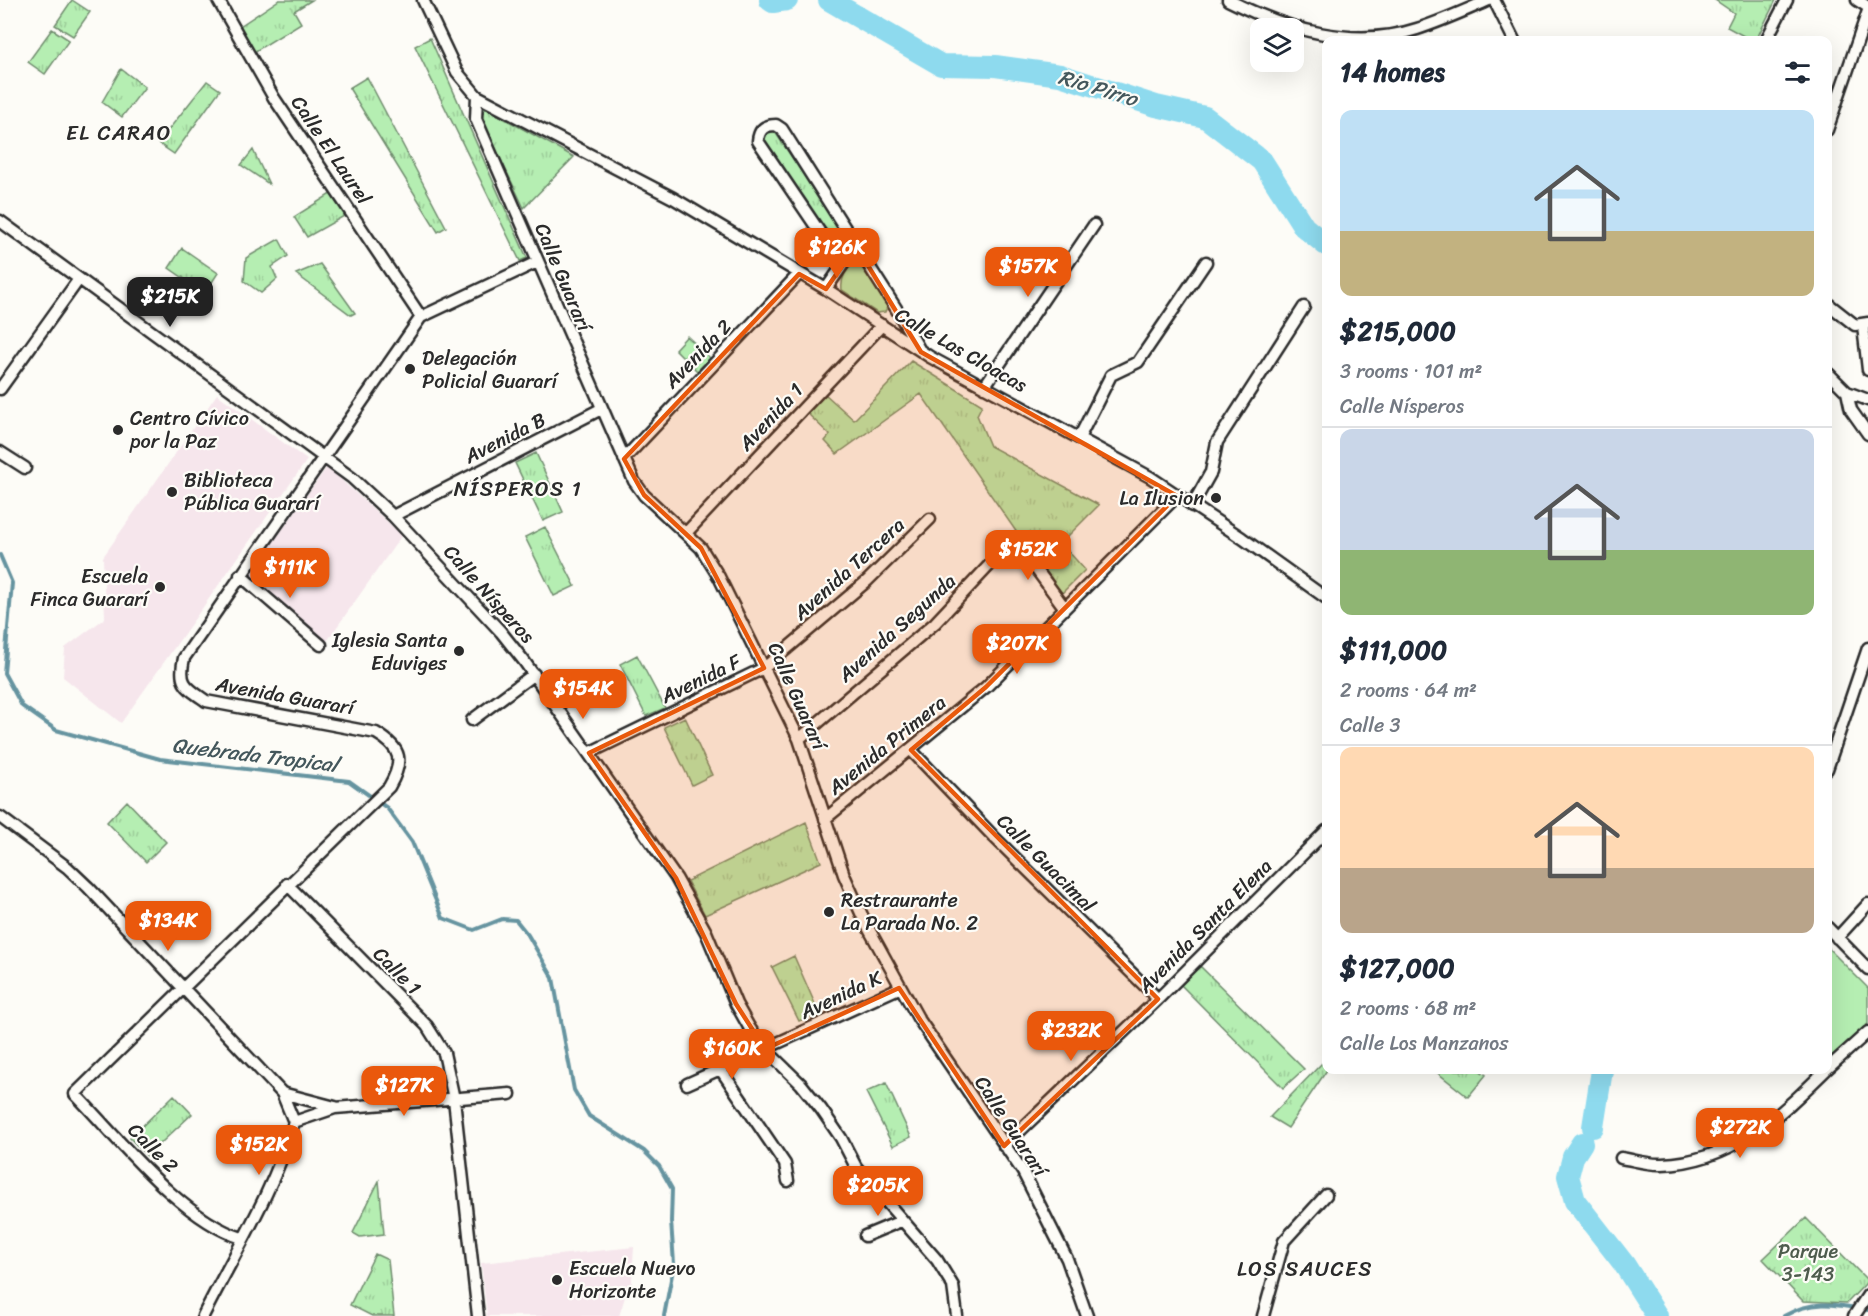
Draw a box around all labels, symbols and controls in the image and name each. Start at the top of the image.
map controls [1250,18,1304,72]
button: layers [1250,18,1304,72]
text: 14 homes [1340,49,1445,95]
icon: filters [1781,56,1814,89]
water label: Rio Pirro [1054,58,1144,119]
street label: Calle El Laurel [281,88,381,213]
district label: EL CARAO [66,114,172,152]
icon: home [1523,149,1631,257]
street label: Calle Guararí [525,217,602,339]
pin: $126K [795,228,879,279]
text: $126K [808,230,866,265]
pin: $157K [986,247,1070,298]
text: $157K [999,249,1057,284]
pin: $215K [128,277,212,328]
text: $215K [141,279,199,314]
street label: Calle Las Cloacas [888,298,1035,403]
text: $215,000 [1340,308,1456,354]
street label: Avenida 2 [655,310,741,398]
place label: Delegación Policial Guararí [422,341,560,399]
text: 3 rooms · 101 m² [1340,354,1482,389]
marker: Delegación Policial Guararí [403,362,417,376]
street label: Avenida 1 [729,375,812,460]
text: Calle Nísperos [1340,389,1464,424]
place label: Centro Cívico por la Paz [129,401,249,459]
street label: Avenida B [457,402,552,474]
marker: Centro Cívico por la Paz [111,423,125,437]
place label: Biblioteca Pública Guararí [184,463,322,521]
icon: home [1523,468,1631,576]
district label: NÍSPEROS 1 [454,470,582,508]
place label: La Ilusion [1119,481,1204,516]
marker: Biblioteca Pública Guararí [165,485,179,499]
marker: La Ilusion [1209,491,1223,505]
street label: Avenida Tercera [784,509,913,630]
pin: $152K [986,530,1070,581]
text: $152K [999,532,1057,567]
street label: Calle Nísperos [435,536,544,652]
pin: $111K [248,548,332,599]
text: $111K [264,550,316,585]
place label: Escuela Finca Guararí [30,559,150,617]
street label: Avenida Segunda [829,565,964,692]
marker: Escuela Finca Guararí [153,580,167,594]
place label: Iglesia Santa Eduviges [331,623,448,681]
pin: $207K [975,624,1059,675]
text: $207K [986,626,1048,661]
text: $111,000 [1340,627,1447,673]
street label: Calle Guararí [758,637,837,758]
marker: Iglesia Santa Eduviges [452,644,466,658]
street label: Avenida F [654,644,748,714]
street label: Avenida Guararí [212,666,359,726]
pin: $154K [541,669,625,720]
text: $154K [554,671,612,706]
text: 2 rooms · 64 m² [1340,673,1477,708]
street label: Avenida Primera [819,686,954,805]
text: Calle 3 [1340,708,1400,743]
water label: Quebrada Tropical [170,726,345,785]
icon: home [1523,786,1631,894]
street label: Calle Guacimal [988,805,1105,922]
street label: Avenida Santa Elena [1128,850,1281,1003]
place label: Restraurante La Parada No. 2 [841,883,979,941]
pin: $134K [126,901,210,952]
text: $134K [139,903,197,938]
marker: Restraurante La Parada No. 2 [822,905,836,919]
street label: Calle 1 [364,938,430,1004]
text: $127,000 [1340,945,1455,991]
street label: Avenida K [793,960,889,1030]
text: 2 rooms · 68 m² [1340,991,1476,1026]
pin: $232K [1029,1011,1113,1062]
text: $232K [1041,1013,1101,1048]
text: Calle Los Manzanos [1340,1026,1508,1061]
pin: $160K [690,1029,774,1080]
text: $160K [703,1031,761,1066]
pin: $127K [362,1066,446,1117]
text: $127K [375,1068,433,1103]
street label: Calle Guararí [965,1068,1058,1186]
pin: $272K [1698,1108,1782,1159]
text: $272K [1710,1110,1770,1145]
street label: Calle 2 [119,1114,187,1182]
pin: $152K [217,1125,301,1176]
text: $152K [230,1127,288,1162]
pin: $205K [836,1166,920,1217]
text: $205K [847,1168,909,1203]
park label: Parque 3-143 [1778,1234,1839,1292]
district label: LOS SAUCES [1237,1250,1373,1288]
place label: Escuela Nuevo Horizonte [569,1251,695,1309]
marker: Escuela Nuevo Horizonte [550,1273,564,1287]

